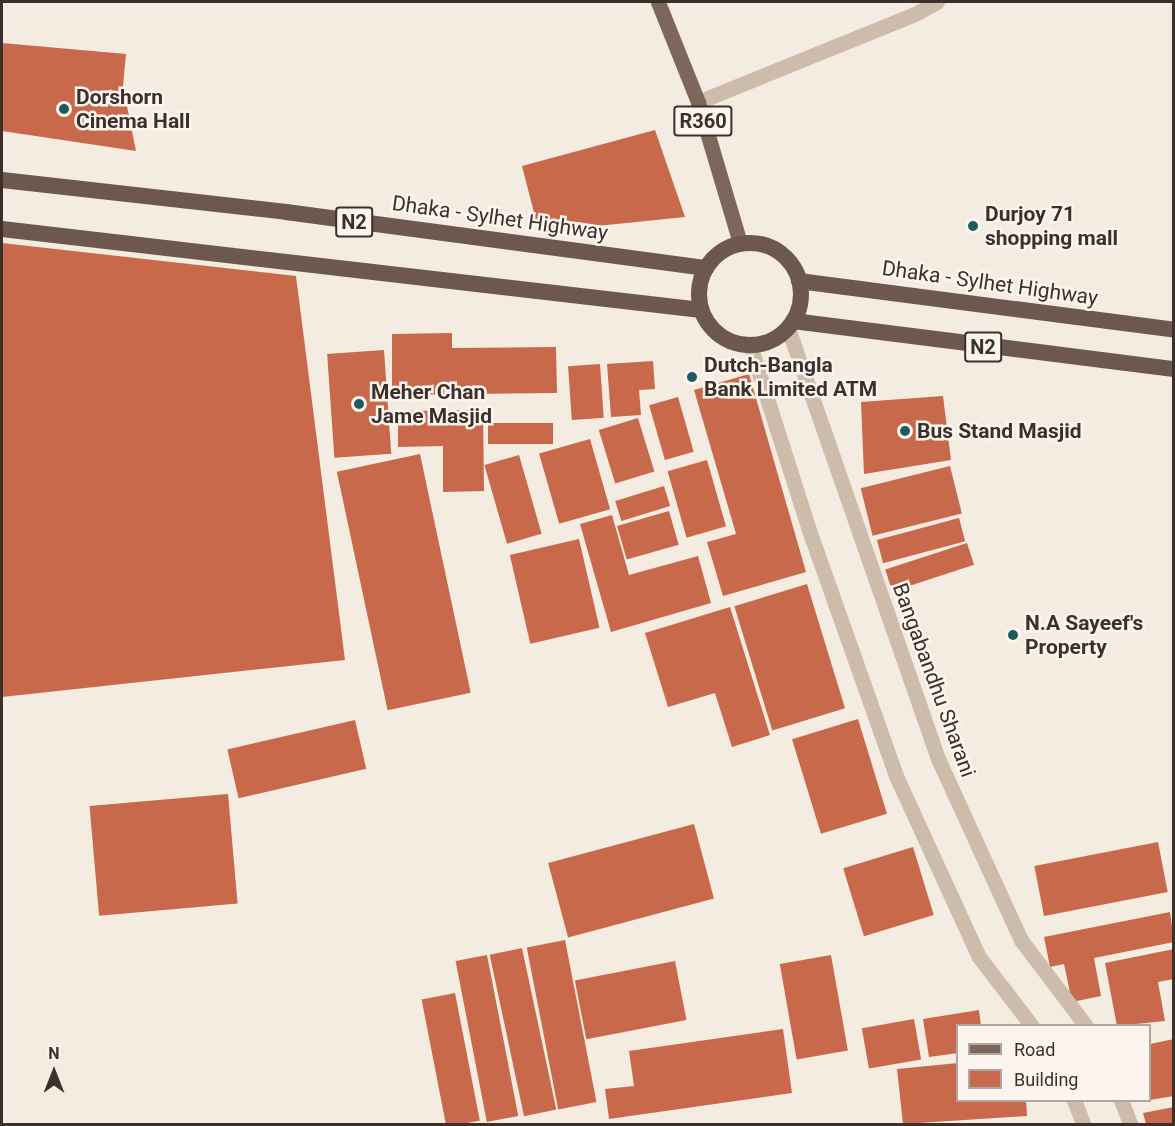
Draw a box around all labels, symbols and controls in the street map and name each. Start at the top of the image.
place label: Dorshorn Cinema Hall [76,84,190,134]
marker: Dorshorn Cinema Hall [57,102,71,116]
road number: R360 [673,104,733,138]
street label: Dhaka - Sylhet Highway [390,190,610,246]
place label: Durjoy 71 shopping mall [985,201,1118,251]
road number: N2 [334,205,374,239]
marker: Durjoy 71 shopping mall [966,219,980,233]
street label: Dhaka - Sylhet Highway [880,255,1100,311]
road number: N2 [964,330,1002,364]
place label: Dutch-Bangla Bank Limited ATM [704,352,877,402]
marker: Dutch-Bangla Bank Limited ATM [685,370,699,384]
place label: Meher Chan Jame Masjid [371,379,492,429]
marker: Meher Chan Jame Masjid [352,397,366,411]
place label: Bus Stand Masjid [917,418,1082,444]
marker: Bus Stand Masjid [898,424,912,438]
street label: Bangabandhu Sharani [887,580,981,780]
place label: N.A Sayeef's Property [1025,610,1143,660]
marker: N.A Sayeef's Property [1006,628,1020,642]
legend [956,1024,1151,1102]
text: Road [1014,1039,1055,1060]
north arrow [24,1042,84,1102]
text: N [48,1044,60,1063]
text: Building [1014,1069,1078,1090]

